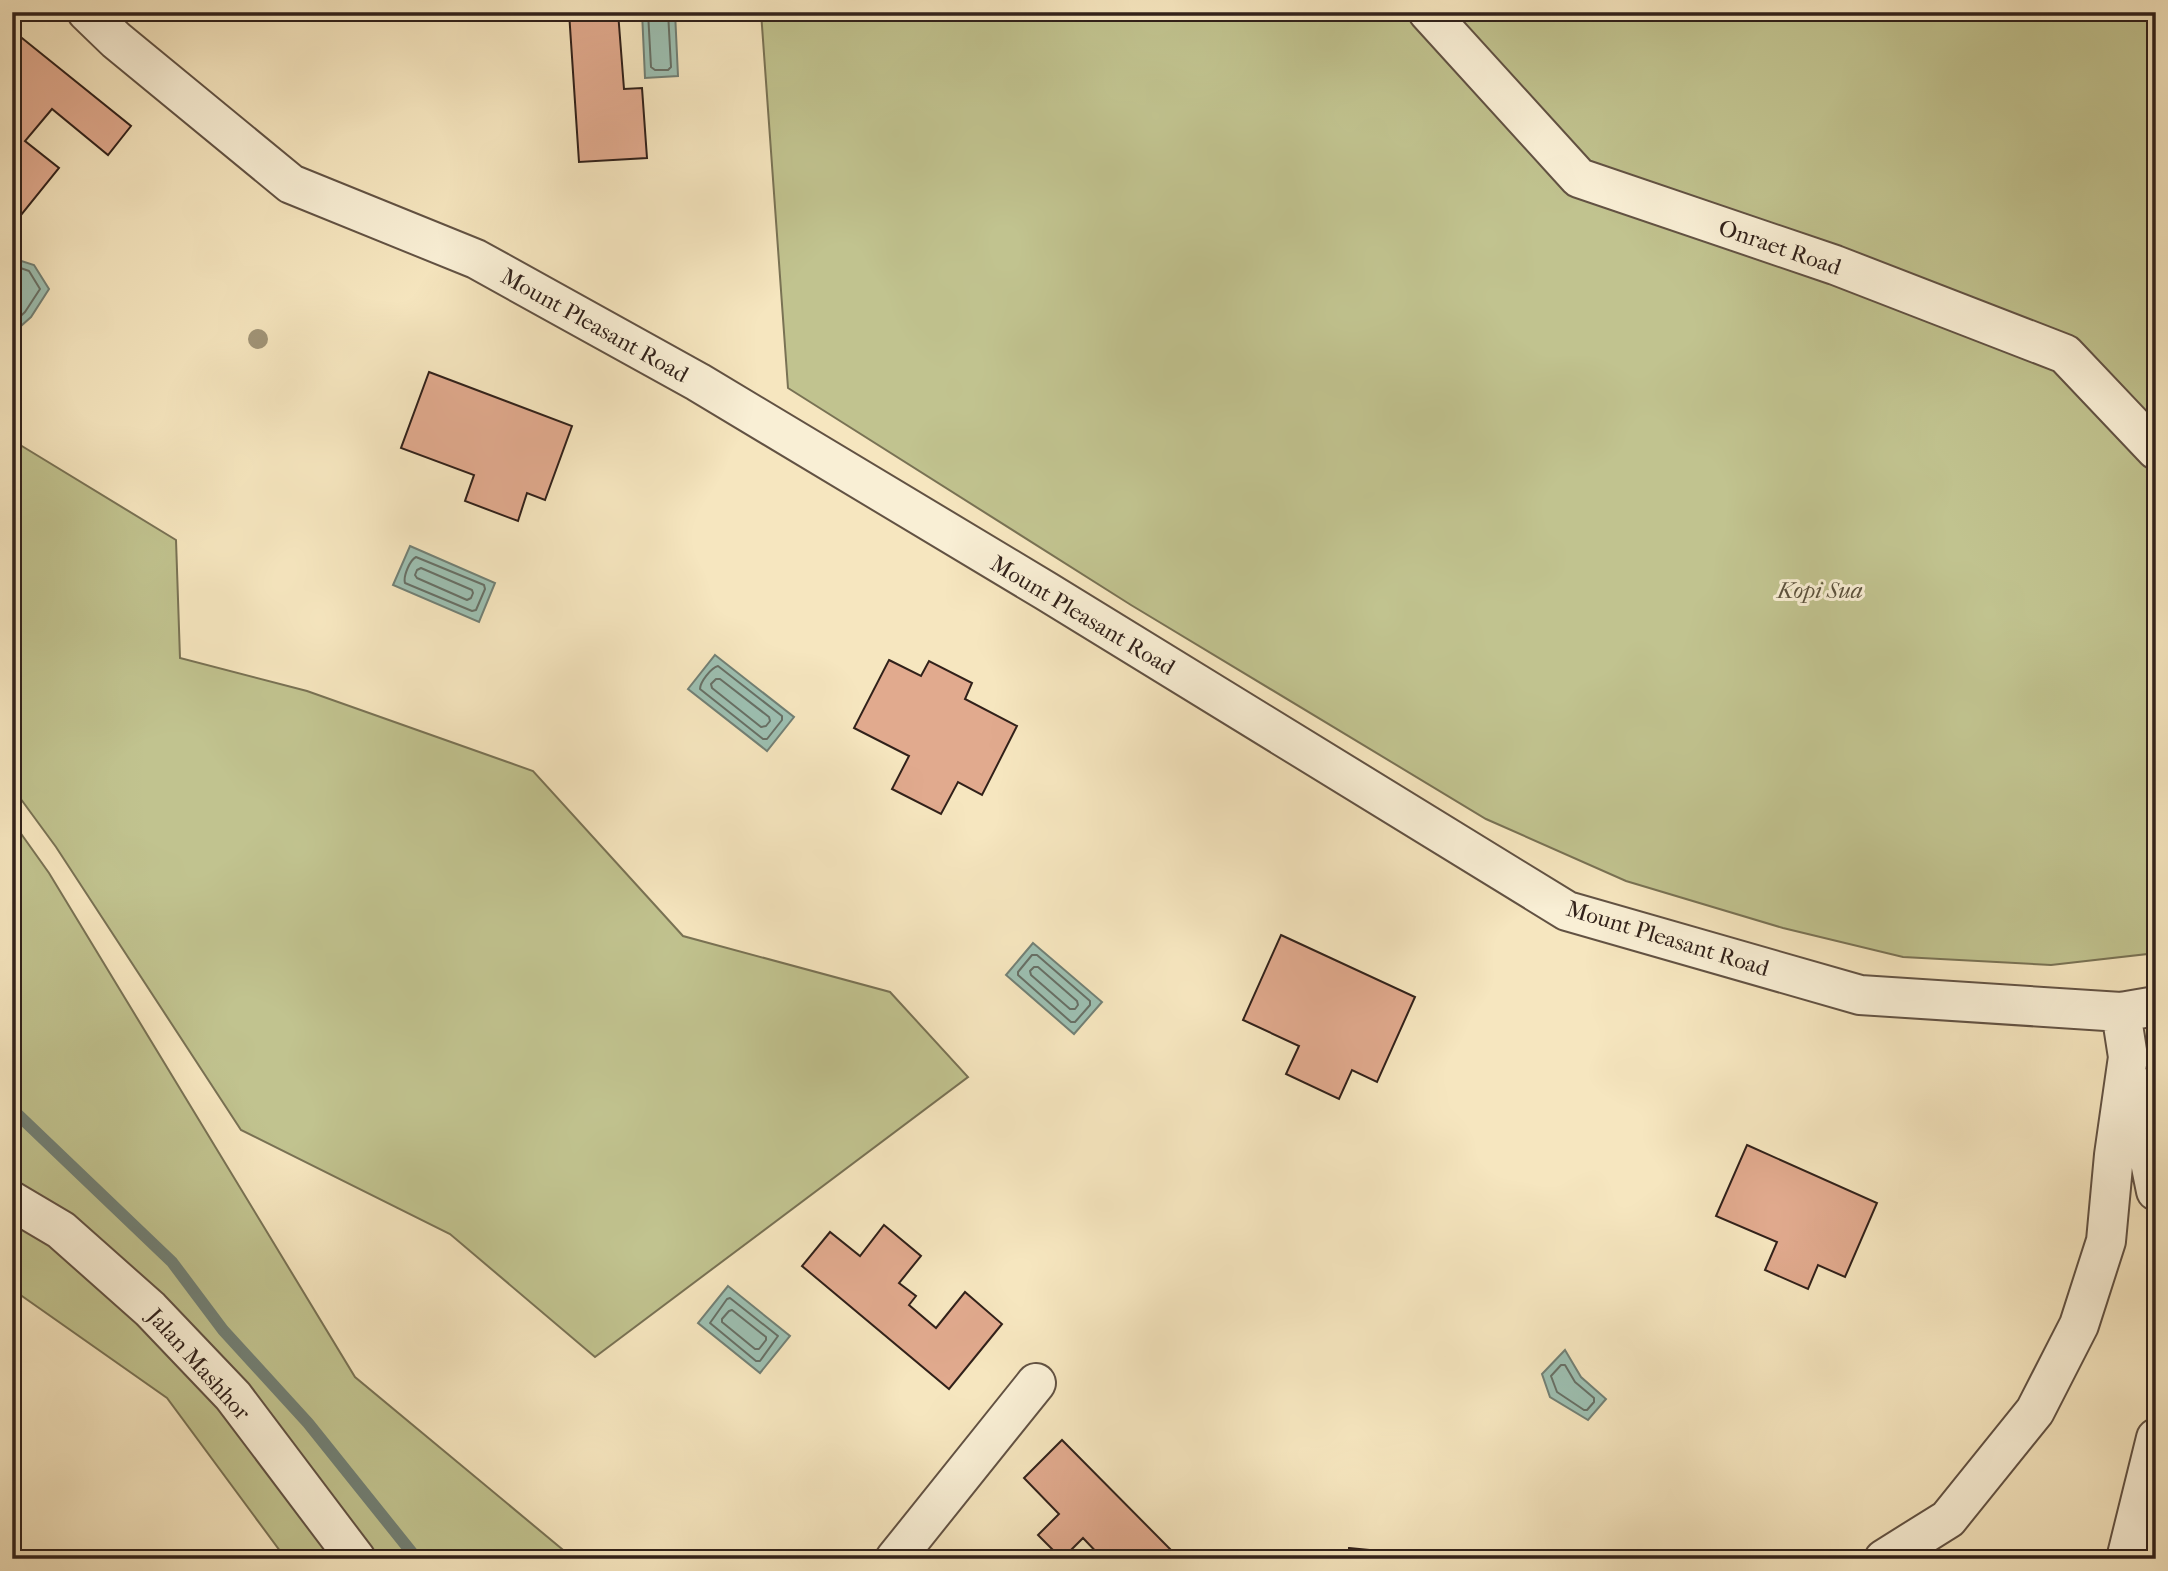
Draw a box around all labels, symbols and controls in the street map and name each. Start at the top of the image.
street label: Onraet Road [1715,214,1845,281]
street label: Mount Pleasant Road [496,263,694,388]
street label: Mount Pleasant Road [986,550,1180,681]
park label: Kopi Sua [1775,577,1863,604]
street label: Mount Pleasant Road [1563,895,1773,982]
street label: Jalan Mashhor [140,1301,256,1426]

